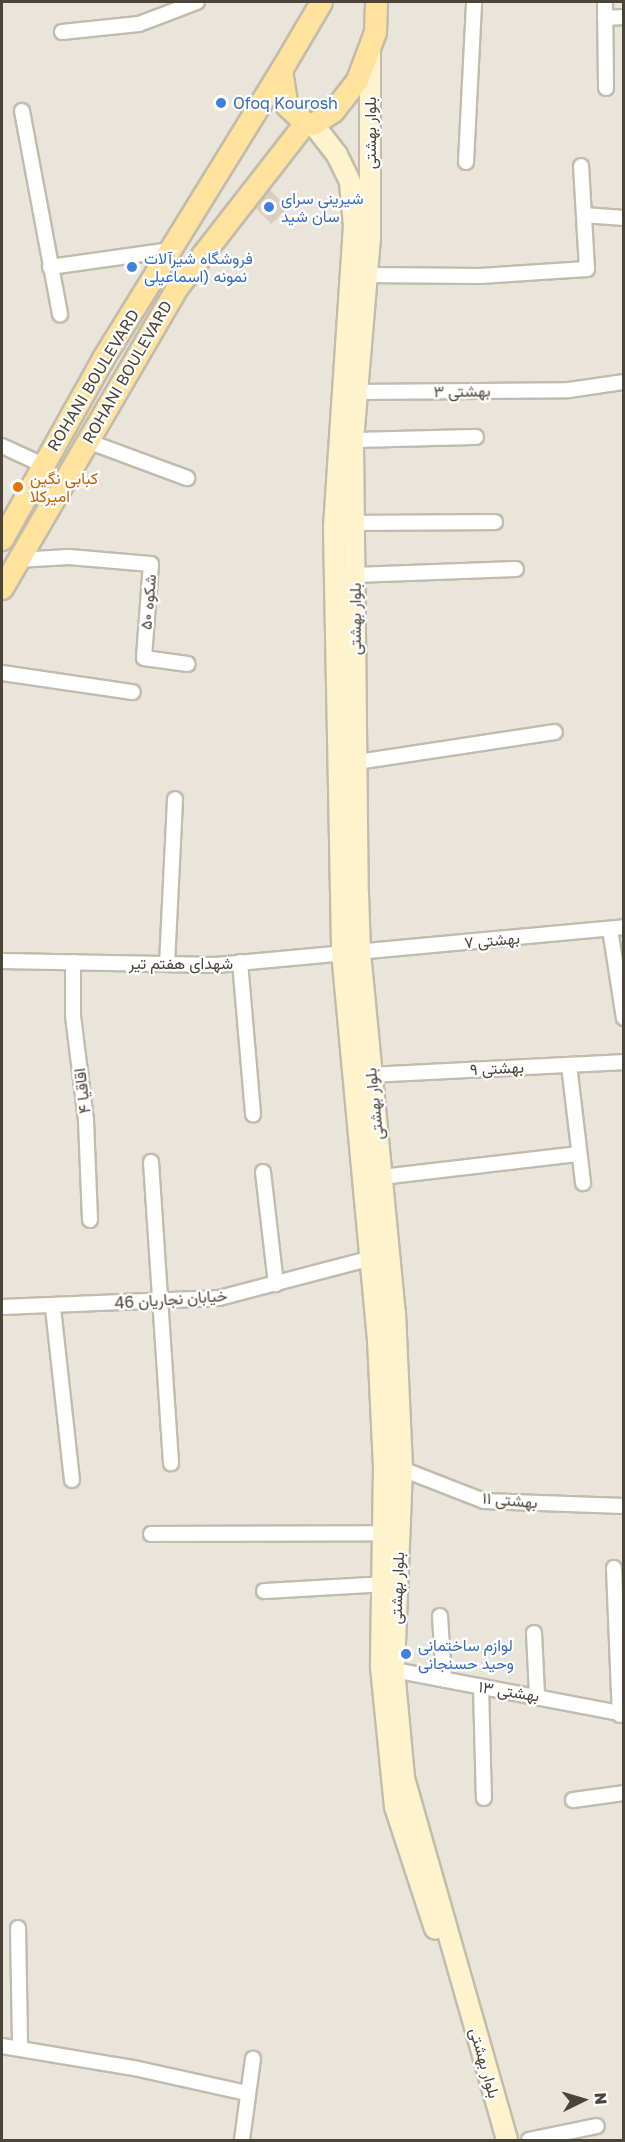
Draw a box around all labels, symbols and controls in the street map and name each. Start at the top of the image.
place label: Ofoq Kourosh [233,93,338,113]
marker: Ofoq Kourosh [214,96,228,110]
street label: بلوار بهشتی [360,97,380,169]
place label: شیرینی سرای سان شید [281,188,364,226]
marker: شیرینی سرای سان شید [262,200,276,214]
place label: فروشگاه شیرآلات نمونه (اسماعیلی [144,248,253,286]
marker: فروشگاه شیرآلات نمونه (اسماعیلی [125,260,139,274]
street label: ROHANI BOULEVARD [78,297,176,447]
street label: ROHANI BOULEVARD [43,306,143,454]
street label: بهشتی ۳ [433,381,491,401]
place label: کبابی نگین امیرکلا [30,468,98,506]
marker: کبابی نگین امیرکلا [11,480,25,494]
street label: شکوه ۵۰ [136,573,160,631]
street label: بلوار بهشتی [345,583,365,655]
street label: بهشتی ۷ [463,928,521,952]
street label: شهدای هفتم تیر [129,953,233,973]
street label: بهشتی ۹ [470,1057,524,1079]
street label: اقاقیا ۴ [70,1067,94,1115]
street label: بلوار بهشتی [361,1067,387,1141]
street label: خیابان نجاریان 46 [114,1285,228,1313]
street label: بهشتی ۱۱ [481,1488,539,1512]
street label: بلوار بهشتی [386,1551,408,1625]
place label: لوازم ساختمانی وحید حسنجانی [418,1635,514,1673]
marker: لوازم ساختمانی وحید حسنجانی [399,1647,413,1661]
street label: بهشتی ۱۳ [477,1677,541,1705]
street label: بلوار بهشتی [466,2026,504,2100]
north arrow [553,2070,613,2130]
text: N [590,2091,611,2105]

